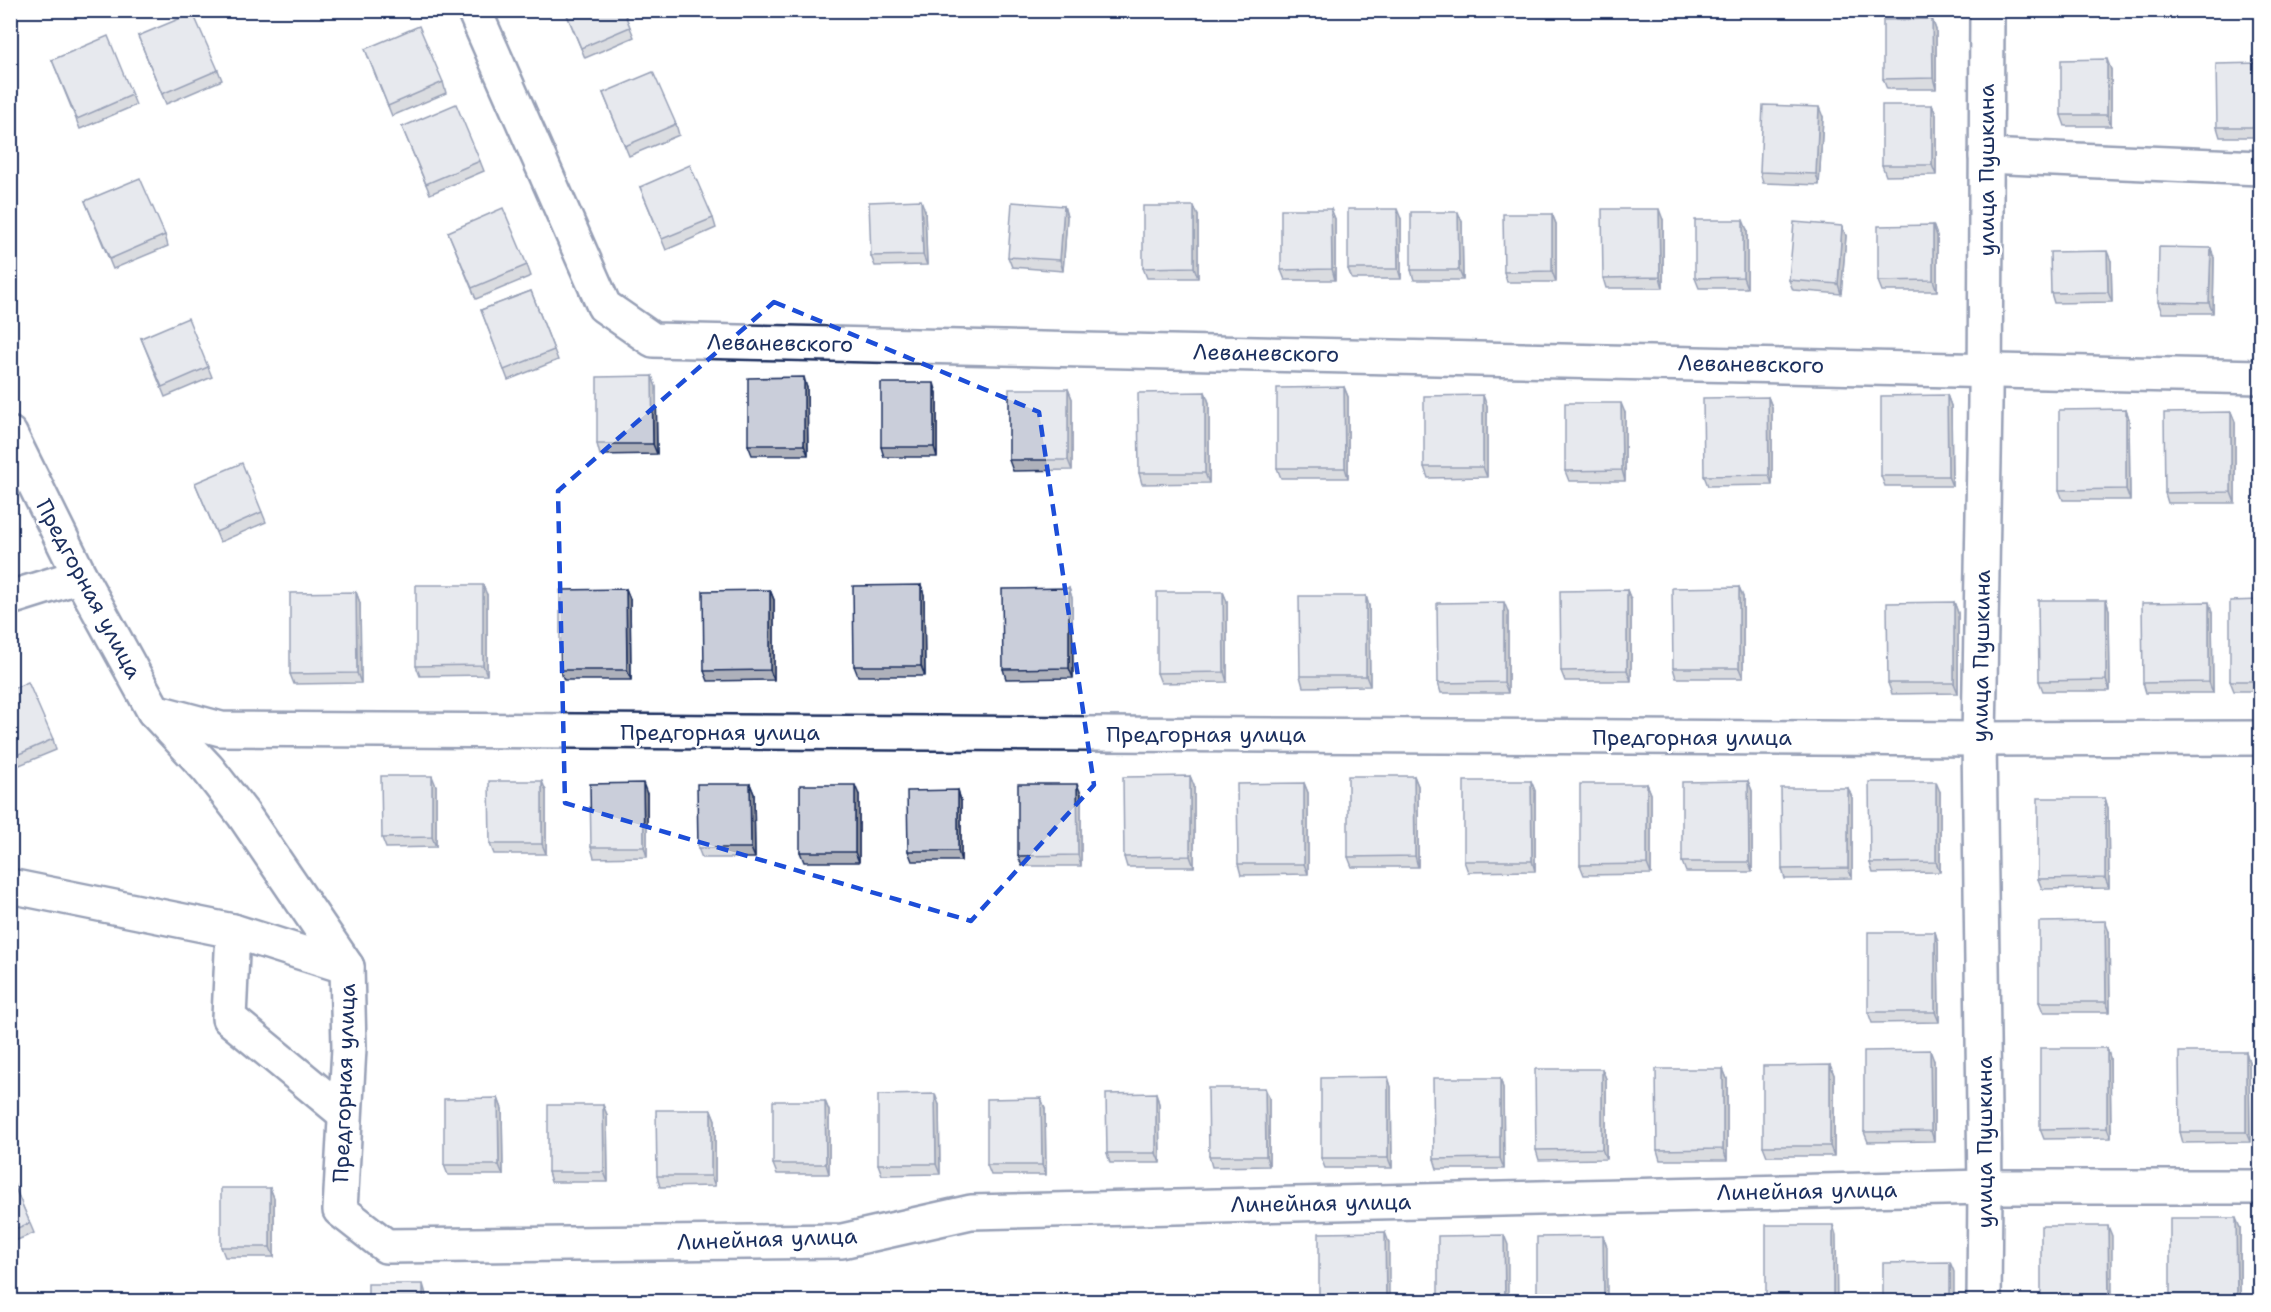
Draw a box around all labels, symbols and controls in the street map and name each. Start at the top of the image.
street label: улица Пушкина [1972,83,2001,256]
street label: Леваневского [707,327,853,359]
street label: Леваневского [1193,337,1339,369]
street label: Леваневского [1678,348,1824,380]
street label: Предгорная улица [29,494,149,684]
street label: улица Пушкина [1965,569,1997,743]
street label: Предгорная улица [620,718,820,747]
street label: Предгорная улица [1106,720,1306,749]
street label: Предгорная улица [1592,723,1792,752]
street label: Предгорная улица [326,982,362,1183]
street label: улица Пушкина [1970,1055,1999,1228]
street label: Линейная улица [1716,1175,1898,1207]
street label: Линейная улица [1230,1187,1412,1219]
street label: Линейная улица [676,1221,858,1257]

